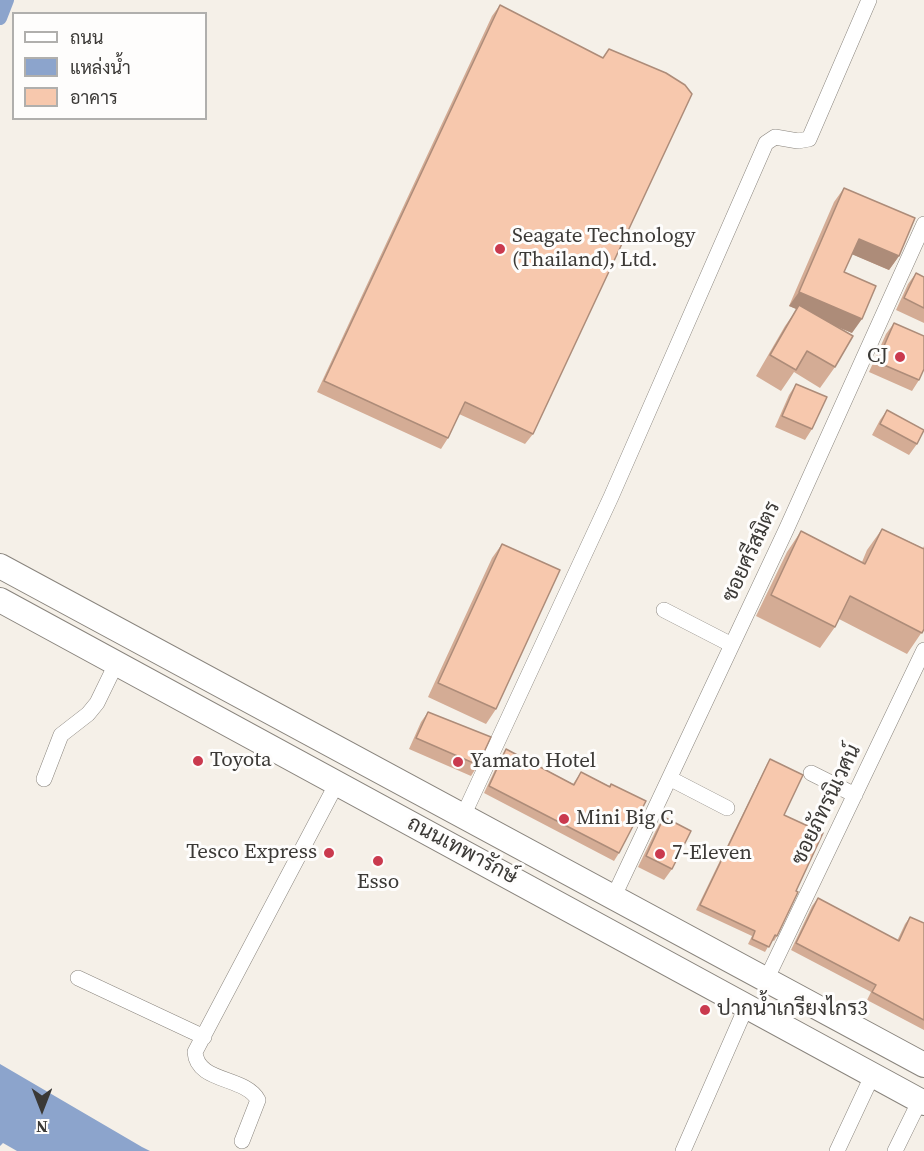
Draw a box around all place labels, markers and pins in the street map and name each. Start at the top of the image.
place label: Seagate Technology (Thailand), Ltd. [512,224,696,274]
marker: Seagate Technology (Thailand), Ltd. [493,242,507,256]
place label: CJ [867,344,888,370]
marker: CJ [893,350,907,364]
place label: Toyota [210,748,272,774]
place label: Yamato Hotel [470,749,596,775]
marker: Toyota [191,754,205,768]
marker: Yamato Hotel [451,755,465,769]
place label: Mini Big C [576,806,674,832]
marker: Mini Big C [557,812,571,826]
place label: Tesco Express [186,840,317,866]
place label: 7-Eleven [672,841,752,867]
marker: Tesco Express [322,846,336,860]
marker: 7-Eleven [653,847,667,861]
marker: Esso [371,854,385,868]
place label: Esso [357,870,399,896]
place label: ปากน้ำเกรียงไกร3 [717,997,868,1023]
marker: ปากน้ำเกรียงไกร3 [698,1003,712,1017]

